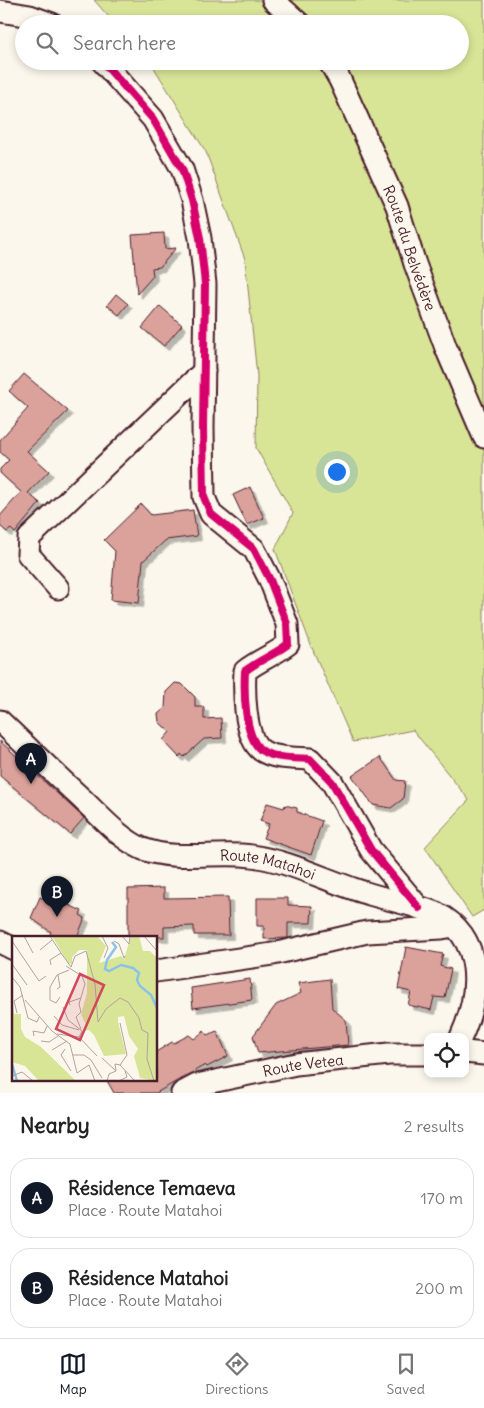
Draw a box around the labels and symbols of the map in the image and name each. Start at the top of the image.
street label: Route du Belvédère [379,182,441,313]
your location [324,459,350,485]
pin: A [15,743,47,784]
street label: Route Matahoi [220,845,318,883]
pin: B [41,876,73,917]
inset map [12,936,158,1080]
street label: Route Vetea [261,1049,345,1080]

